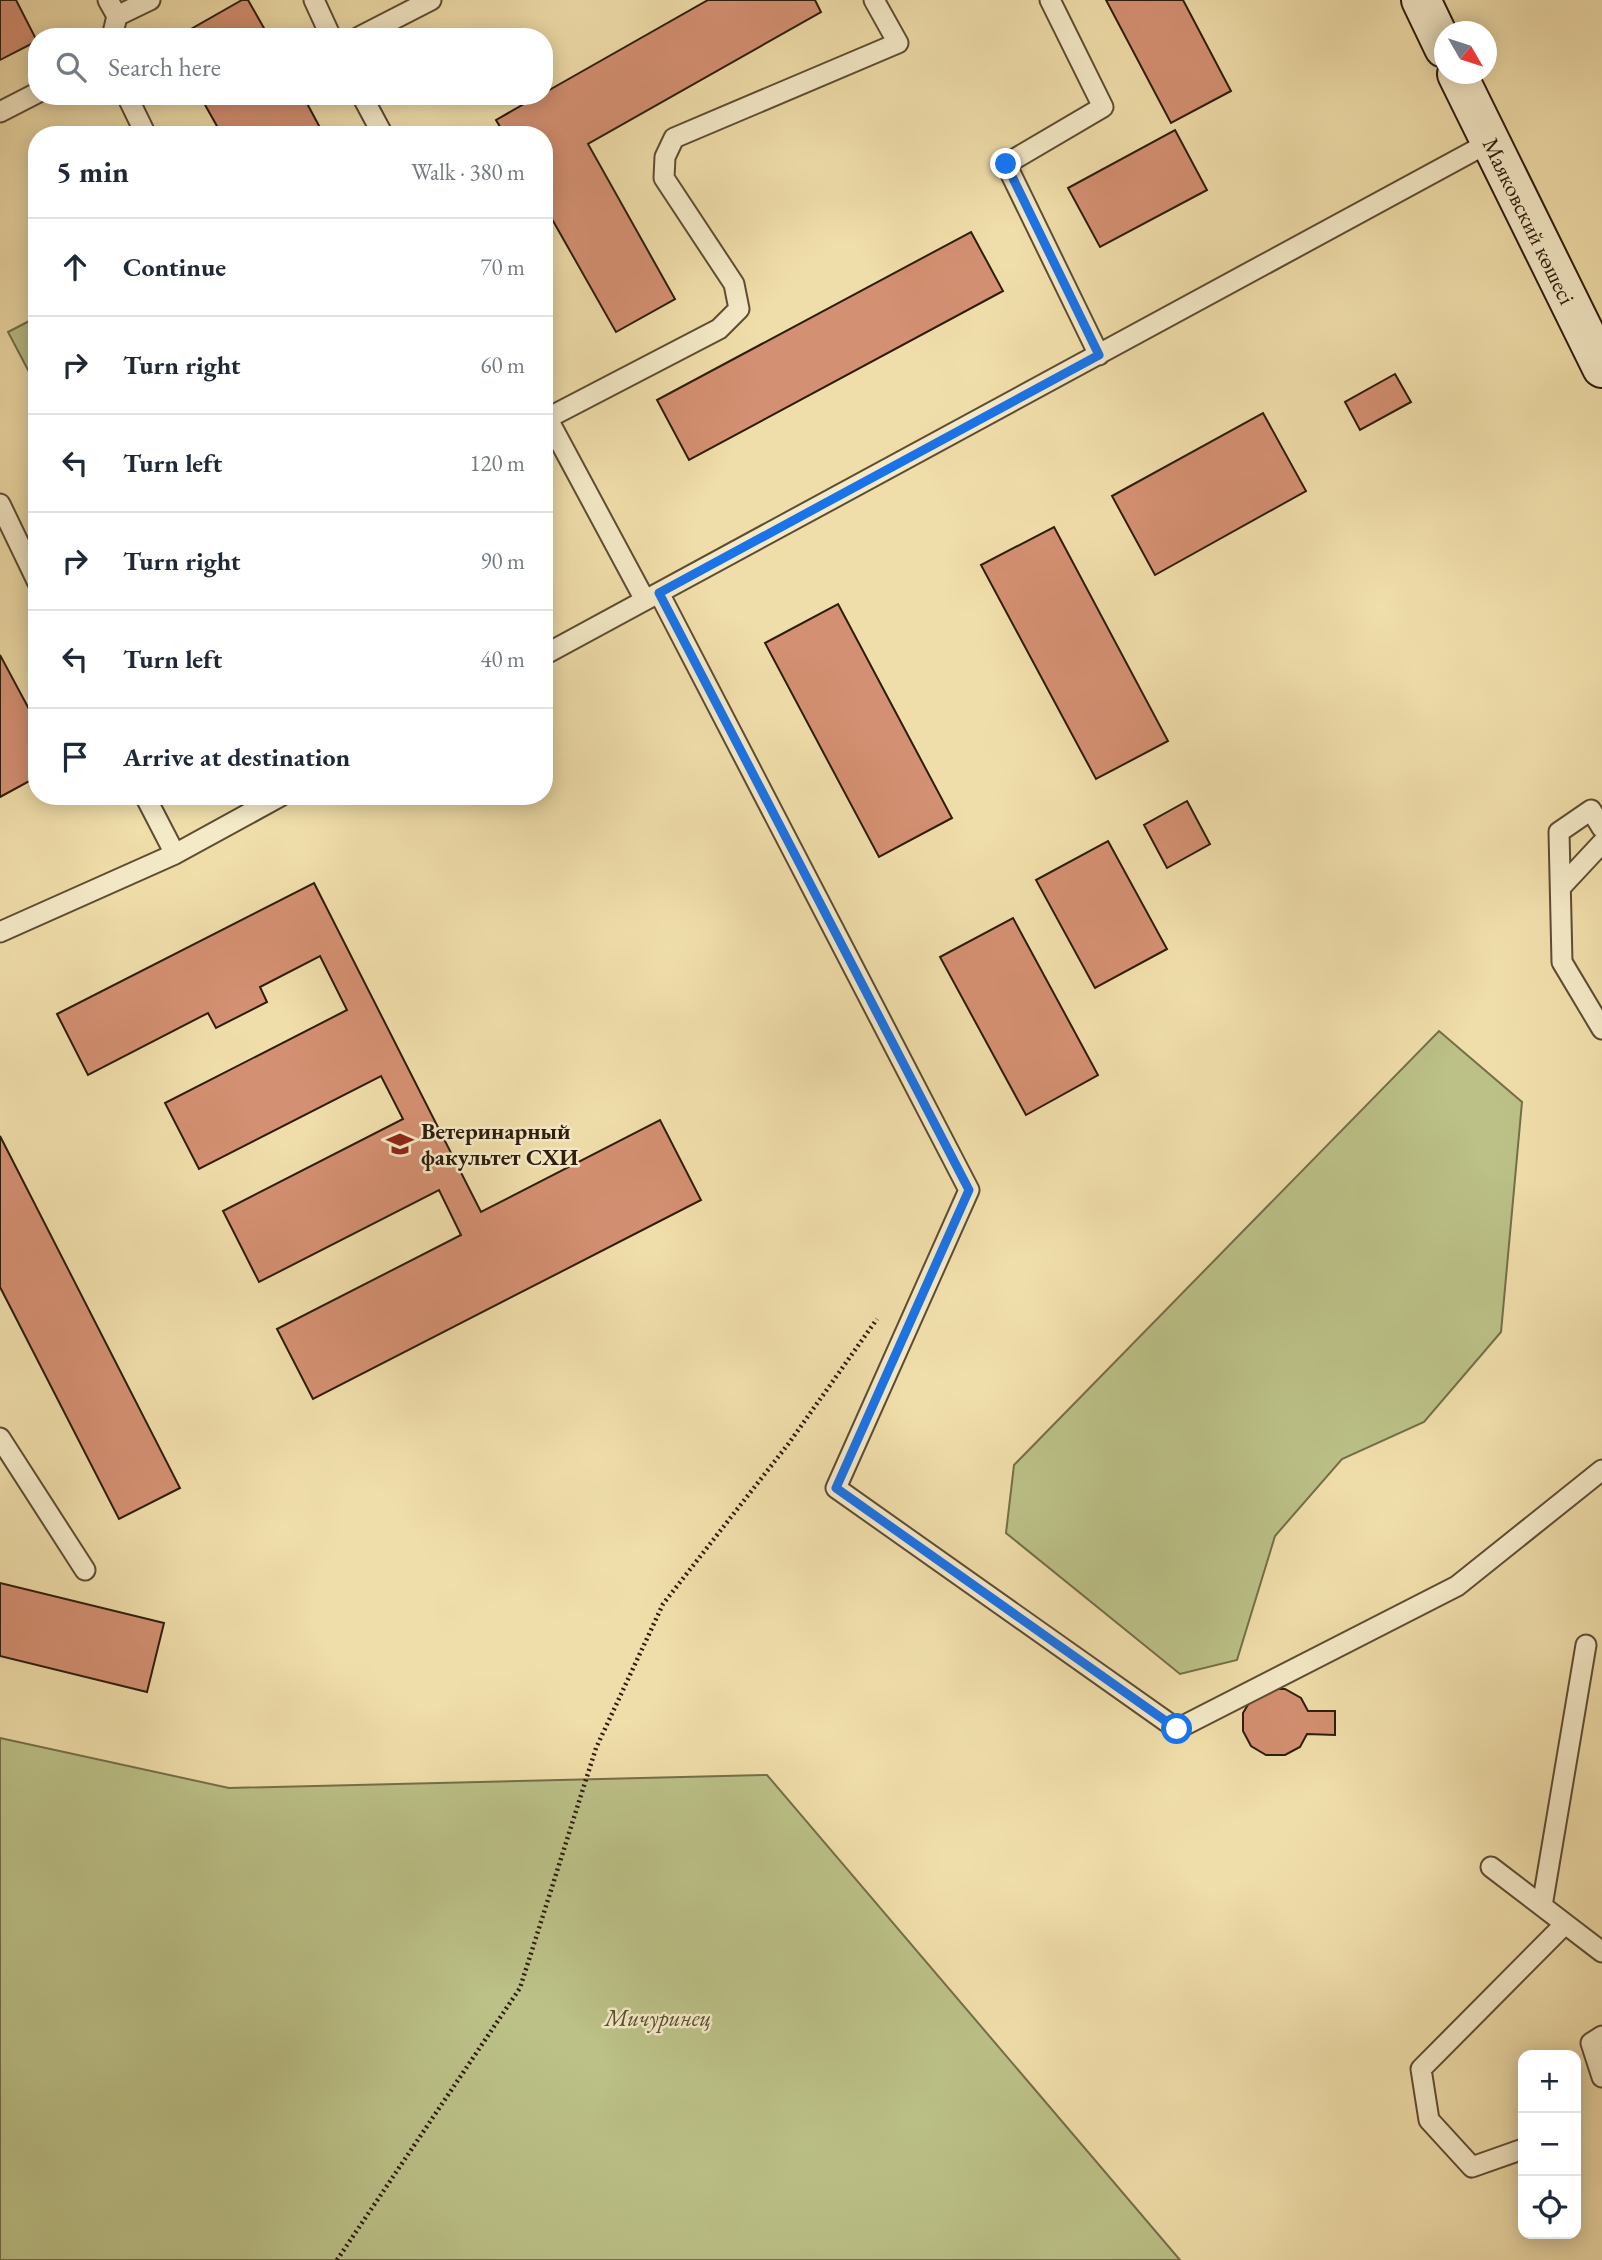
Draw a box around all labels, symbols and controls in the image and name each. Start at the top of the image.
north arrow [1434,21,1497,84]
search box [28,28,553,105]
icon: search [52,48,90,86]
text: Search here [108,50,221,84]
street label: Маяковский көшесі [1476,133,1583,310]
route end [990,148,1021,179]
text: 5 min [56,152,129,191]
text: Walk · 380 m [411,157,525,187]
icon: ahead [56,248,94,286]
text: Continue [123,250,226,284]
text: 70 m [480,252,525,282]
icon: right [56,346,94,384]
text: Turn right [123,348,241,382]
text: 60 m [480,350,525,380]
icon: left [56,444,94,482]
text: Turn left [123,446,222,480]
text: 120 m [469,448,525,478]
icon: right [56,542,94,580]
text: Turn right [123,544,241,578]
text: 90 m [480,546,525,576]
icon: left [56,640,94,678]
text: Turn left [123,642,222,676]
text: 40 m [480,644,525,674]
icon: arrive [56,738,94,776]
text: Arrive at destination [123,740,350,774]
place label: Ветеринарный факультет СХИ [421,1116,578,1172]
school or university icon: Ветеринарный факультет СХИ [385,1129,415,1159]
route start [1161,1713,1192,1744]
park label: Мичуринец [603,2003,711,2033]
map controls [1518,2050,1581,2239]
button: + [1518,2050,1581,2113]
button: − [1518,2113,1581,2176]
button: locate [1518,2176,1581,2239]

